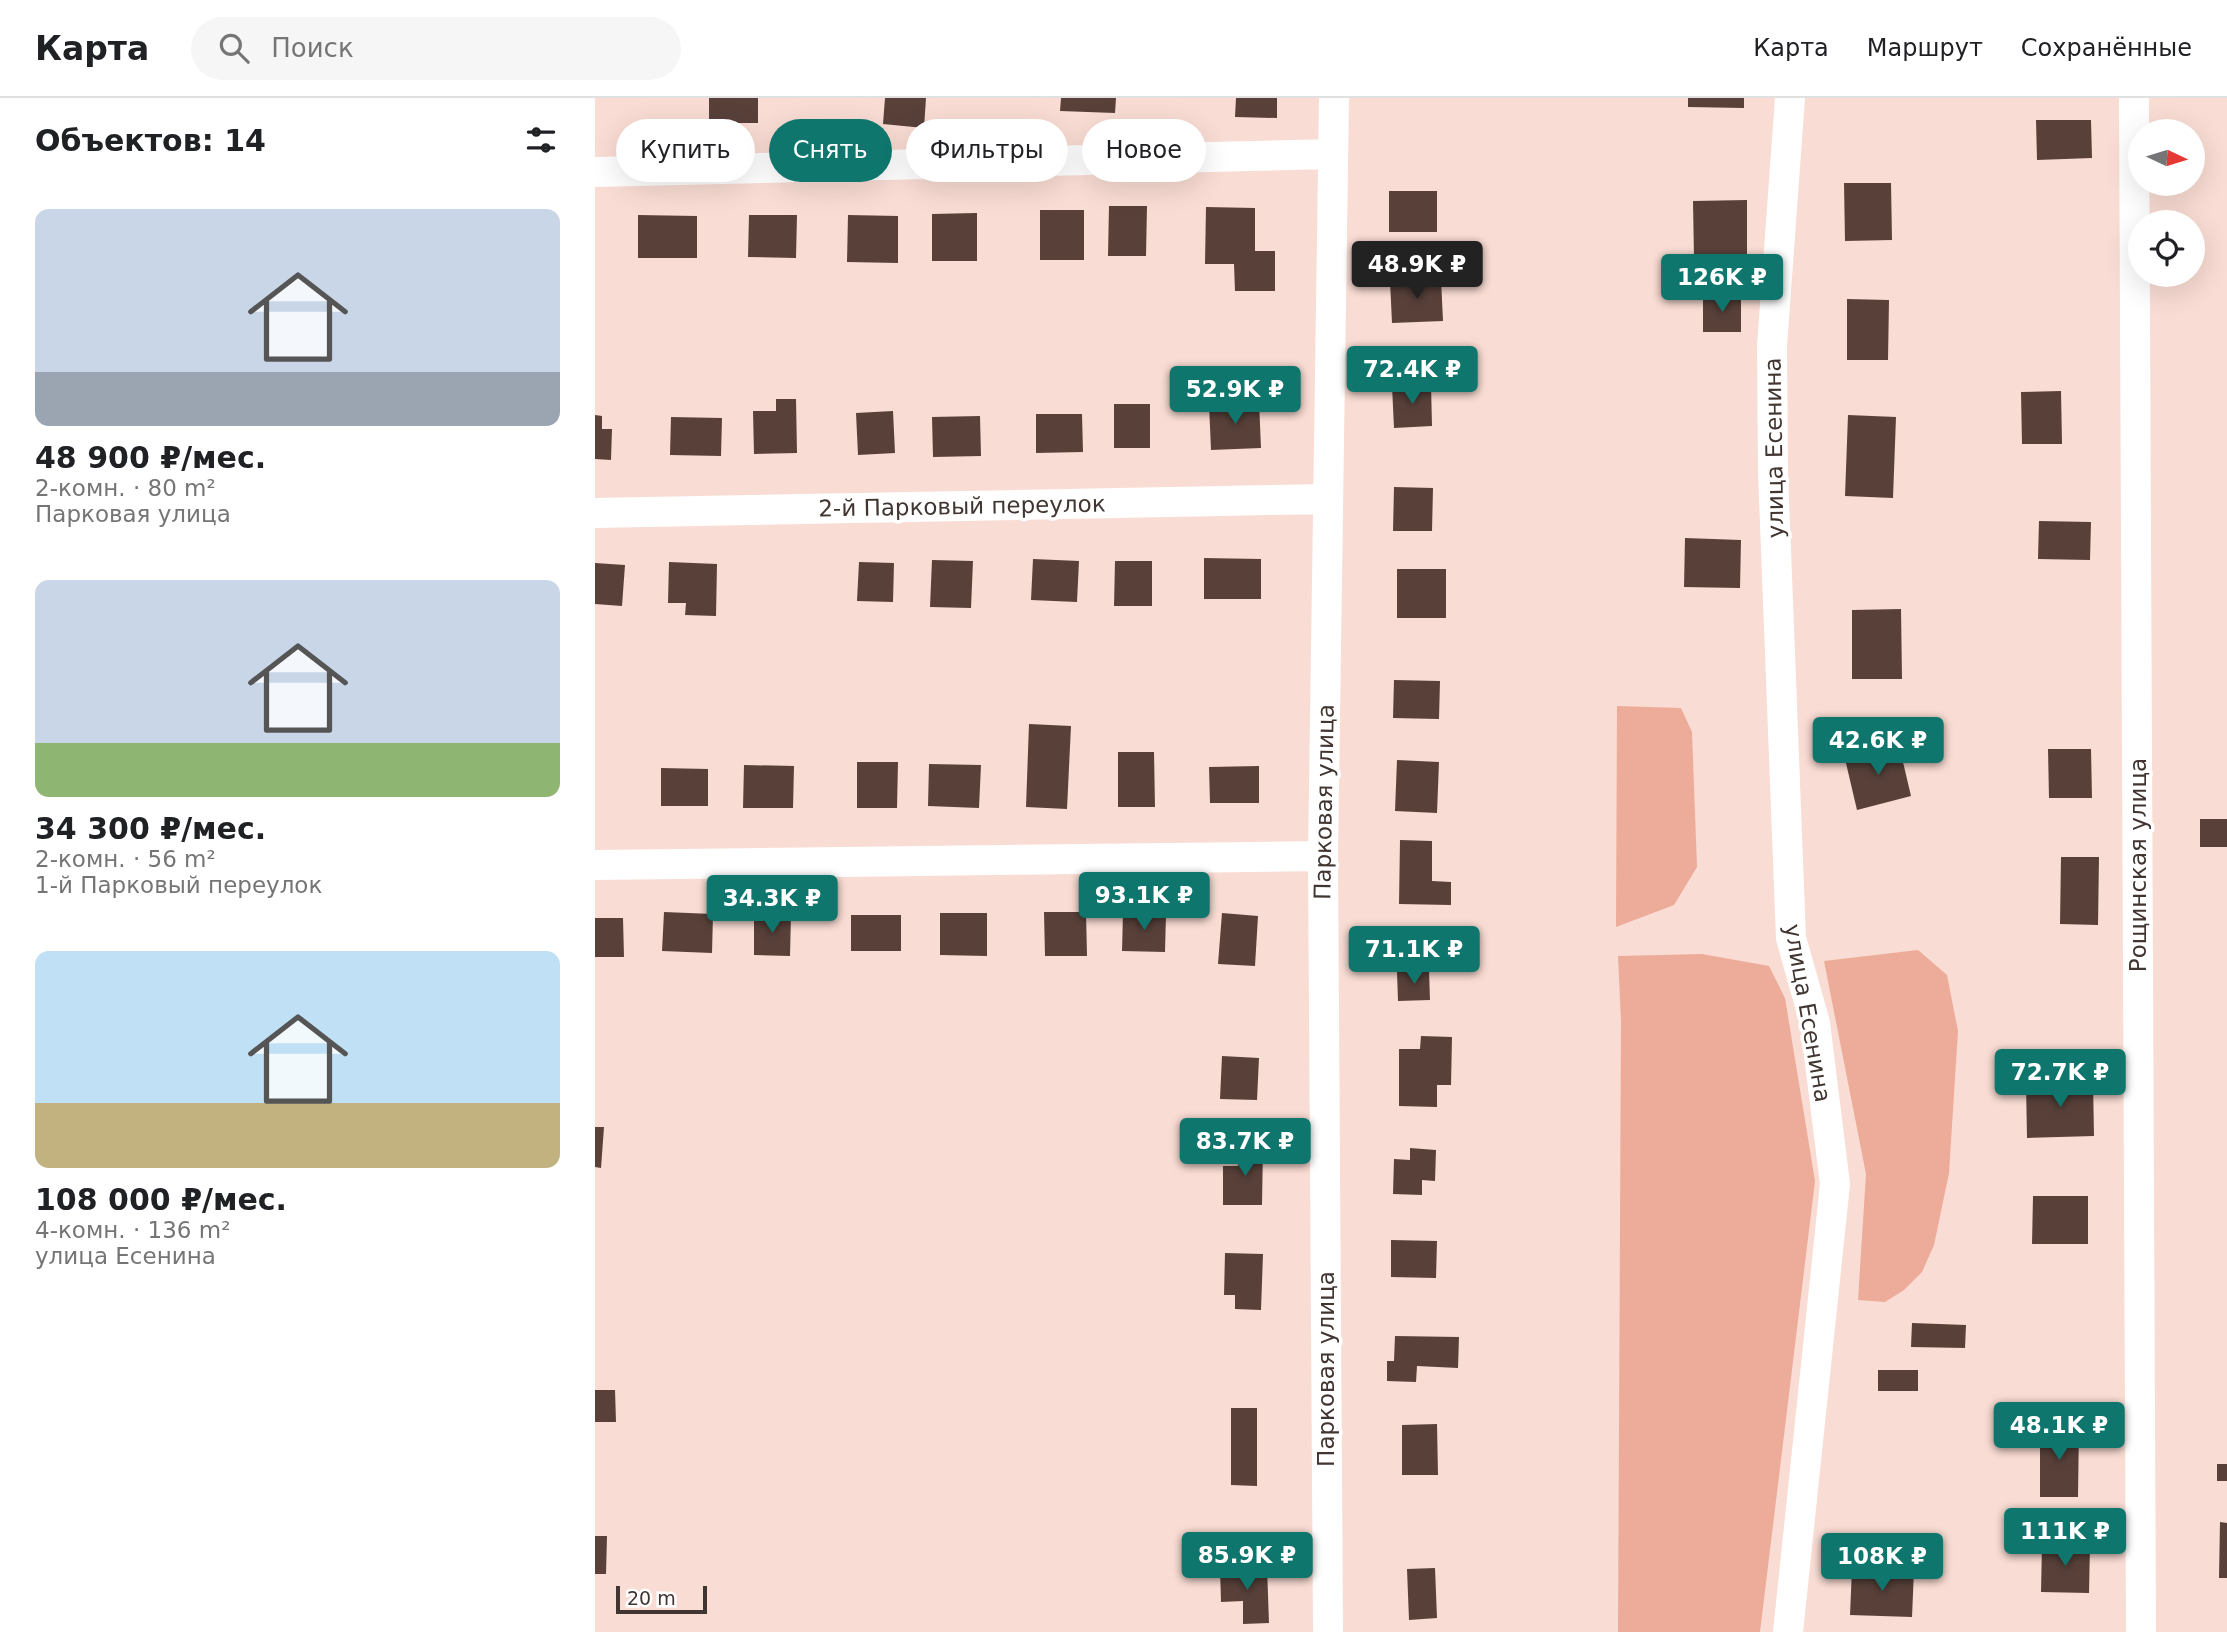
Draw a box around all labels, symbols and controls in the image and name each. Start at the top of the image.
search box [191,17,681,80]
text: Карта [35,29,149,68]
icon: search [215,29,253,67]
text: Поиск [271,33,354,63]
text: Карта [1753,34,1829,62]
text: Маршрут [1867,34,1983,62]
text: Сохранённые [2021,34,2192,62]
chip: Купить [616,119,755,182]
chip: Снять [769,119,892,182]
chip: Фильтры [906,119,1068,182]
chip: Новое [1082,119,1206,182]
north arrow [2128,119,2205,196]
map controls [2128,119,2205,287]
icon: filters [522,121,560,159]
text: Объектов: 14 [35,123,266,158]
button: locate [2128,210,2205,287]
pin: 48.9K ₽ [1352,242,1482,301]
text: 48.9K ₽ [1368,251,1466,277]
icon: home [235,254,361,380]
pin: 126K ₽ [1665,254,1779,314]
text: 126K ₽ [1677,264,1767,290]
pin: 72.4K ₽ [1347,346,1477,406]
text: 72.4K ₽ [1363,356,1461,382]
street label: улица Есенина [1759,357,1789,539]
pin: 52.9K ₽ [1170,366,1300,426]
text: 52.9K ₽ [1186,376,1284,402]
text: 48 900 ₽/мес. [35,440,266,475]
text: 2-комн. · 80 m² [35,475,216,501]
street label: 2-й Парковый переулок [818,490,1106,522]
text: Парковая улица [35,501,231,527]
icon: home [235,625,361,751]
street label: Парковая улица [1309,704,1339,900]
pin: 42.6K ₽ [1813,718,1943,777]
text: 42.6K ₽ [1829,727,1927,753]
street label: Рощинская улица [2125,758,2151,972]
text: 34 300 ₽/мес. [35,811,266,846]
text: 2-комн. · 56 m² [35,846,216,872]
text: 1-й Парковый переулок [35,872,322,898]
pin: 93.1K ₽ [1079,872,1209,932]
pin: 34.3K ₽ [707,876,837,935]
text: 93.1K ₽ [1095,882,1193,908]
text: 34.3K ₽ [723,885,821,911]
street label: улица Есенина [1780,922,1836,1104]
pin: 71.1K ₽ [1349,926,1479,986]
text: 71.1K ₽ [1365,936,1463,962]
icon: home [235,996,361,1122]
pin: 72.7K ₽ [1995,1049,2125,1109]
text: 72.7K ₽ [2011,1059,2109,1085]
pin: 83.7K ₽ [1180,1118,1310,1178]
text: 83.7K ₽ [1196,1128,1294,1154]
text: 108 000 ₽/мес. [35,1182,287,1217]
text: 4-комн. · 136 m² [35,1217,230,1243]
text: улица Есенина [35,1243,216,1269]
street label: Парковая улица [1313,1271,1339,1467]
pin: 48.1K ₽ [1994,1402,2124,1462]
text: 48.1K ₽ [2010,1412,2108,1438]
pin: 111K ₽ [2008,1508,2122,1568]
text: 111K ₽ [2020,1518,2110,1544]
pin: 85.9K ₽ [1182,1532,1312,1592]
pin: 108K ₽ [1825,1534,1939,1593]
text: 85.9K ₽ [1198,1542,1296,1568]
text: 108K ₽ [1837,1543,1927,1569]
scale bar [616,1583,707,1615]
text: 20 m [627,1587,676,1609]

